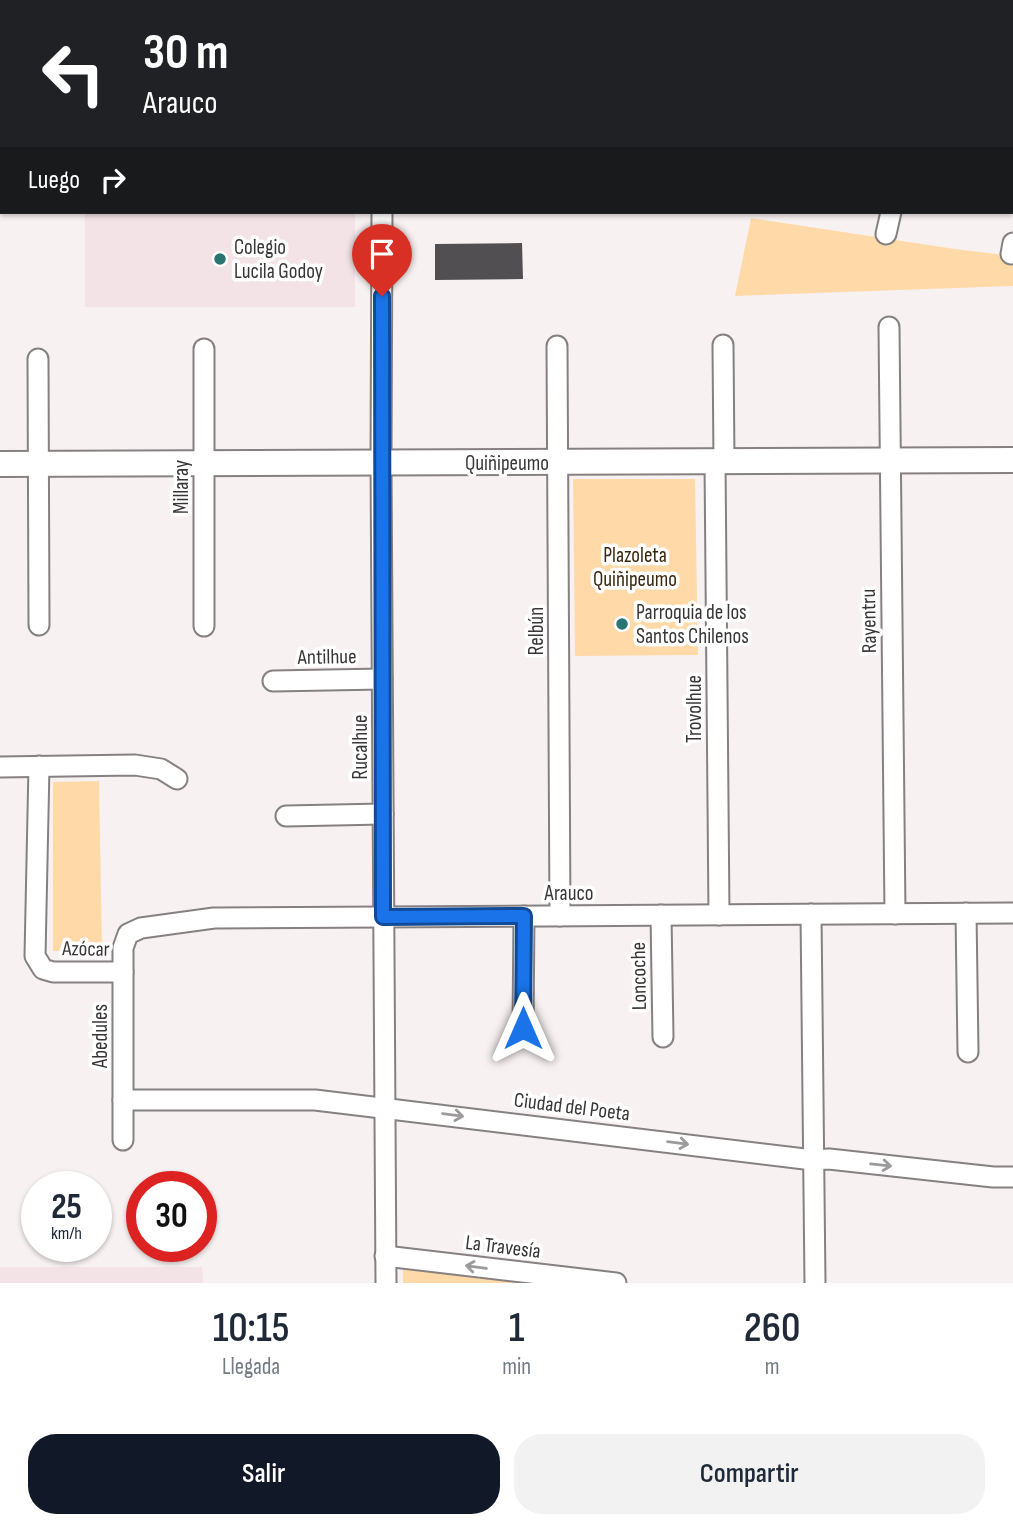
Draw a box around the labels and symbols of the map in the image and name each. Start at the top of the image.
pin [352,224,412,296]
place label: Colegio Lucila Godoy [234,235,323,284]
marker: Colegio Lucila Godoy [212,251,228,267]
street label: Quiñipeumo [465,451,549,476]
street label: Millaray [169,460,194,514]
park label: Plazoleta Quiñipeumo [593,543,677,592]
street label: Rayentru [856,589,882,653]
place label: Parroquia de los Santos Chilenos [636,600,749,649]
street label: Relbún [524,607,549,655]
marker: Parroquia de los Santos Chilenos [614,616,630,632]
street label: Antilhue [296,644,357,670]
street label: Trovolhue [682,675,707,743]
street label: Rucalhue [348,715,373,779]
street label: Arauco [544,881,593,906]
street label: Azócar [61,936,110,962]
street label: Loncoche [626,942,652,1010]
position arrow [486,991,560,1065]
street label: Abedules [88,1004,113,1069]
street label: Ciudad del Poeta [513,1087,631,1127]
one-way arrow [441,1109,463,1122]
one-way arrow [666,1137,689,1150]
one-way arrow [869,1159,892,1172]
speed limit sign: 30 [126,1171,217,1262]
street label: La Travesía [464,1230,542,1264]
one-way arrow [465,1260,487,1273]

